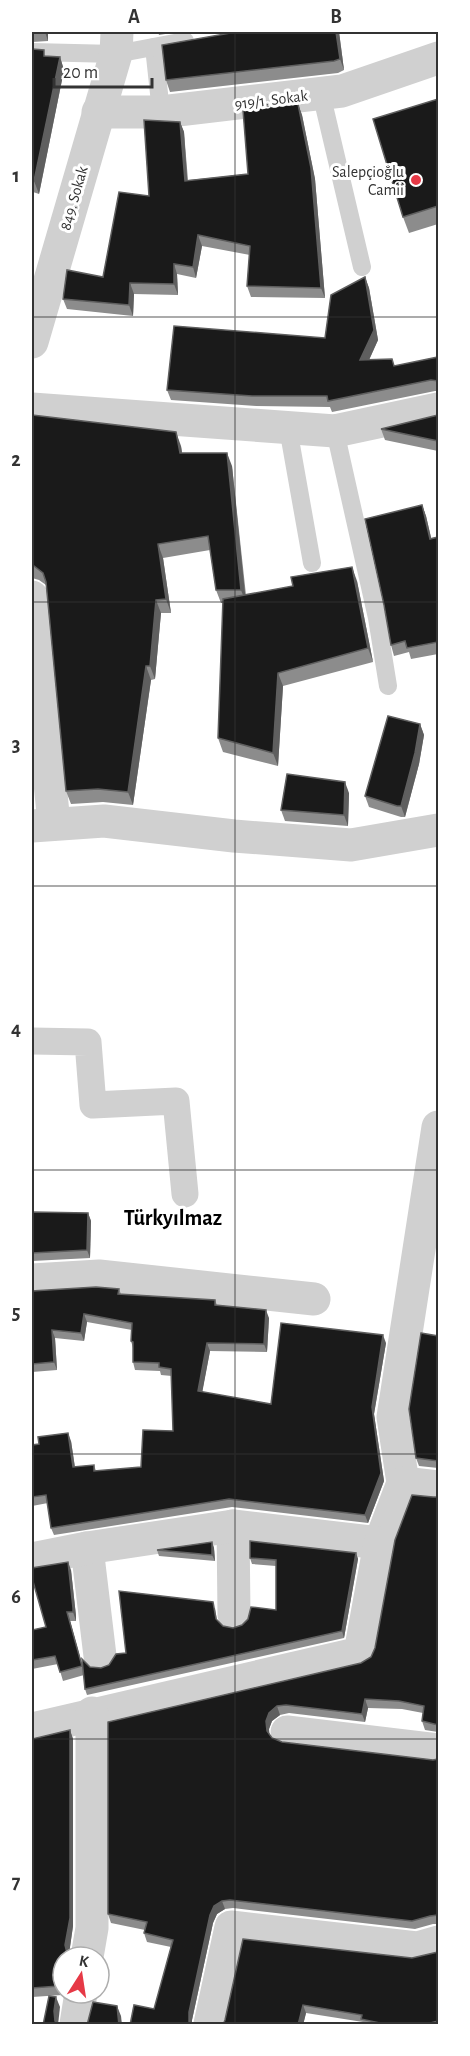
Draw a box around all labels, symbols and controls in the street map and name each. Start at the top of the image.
text: A [128,7,140,27]
text: B [330,7,342,27]
scale bar [54,51,152,89]
text: 20 m [63,64,98,82]
street label: 919/1. Sokak [234,87,309,112]
street label: 849. Sokak [57,164,91,232]
place label: Salepçioğlu Camii [332,164,404,198]
text: 1 [12,166,20,186]
marker: Salepçioğlu Camii [409,173,423,187]
text: 2 [11,450,21,470]
text: 3 [12,735,20,755]
text: 4 [11,1019,21,1039]
district label: Türkyılmaz [124,1207,222,1230]
text: 5 [12,1303,20,1323]
text: 6 [11,1587,21,1607]
text: 7 [12,1872,21,1892]
north arrow [51,1945,111,2005]
text: K [78,1953,91,1970]

